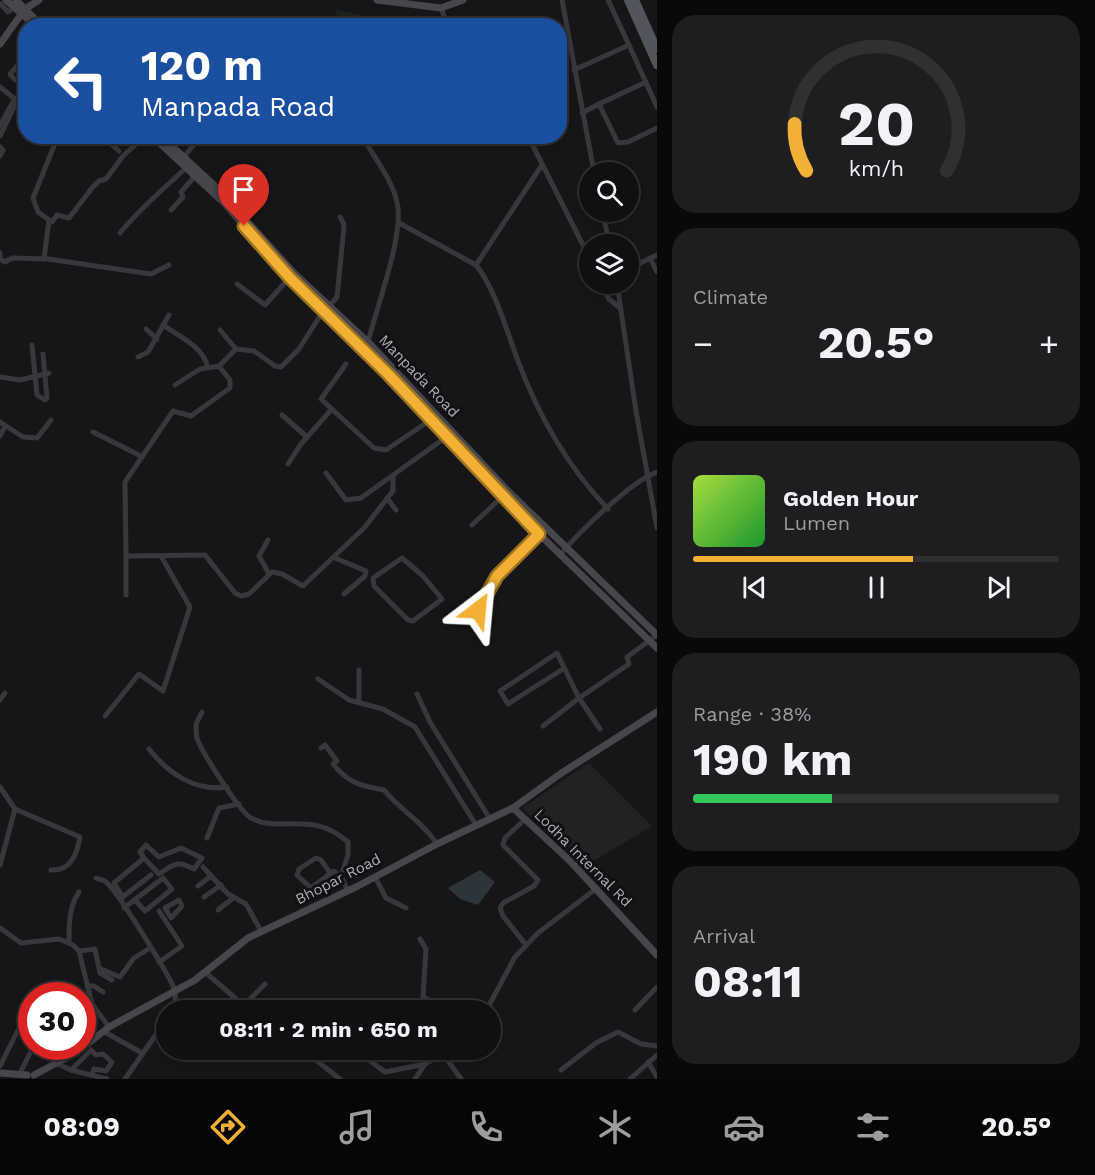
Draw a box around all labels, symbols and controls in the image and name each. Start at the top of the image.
text: 120 m [141,41,263,90]
icon: left [42,42,120,120]
text: 20 [837,87,915,160]
text: Manpada Road [141,91,335,123]
text: km/h [848,156,904,181]
map controls [579,162,639,294]
button: search [579,162,639,222]
pin [218,164,269,226]
icon: arrive [227,173,260,206]
button: layers [579,234,639,294]
text: Climate [693,285,768,309]
text: 20.5° [818,316,934,369]
text: − [693,324,713,363]
text: + [1039,324,1059,363]
street label: Manpada Road [375,331,463,421]
text: Golden Hour [783,486,918,511]
text: Lumen [783,511,850,535]
icon: previous [738,571,771,604]
icon: pause [860,571,893,604]
icon: next [982,571,1015,604]
position arrow [446,578,510,642]
text: Range · 38% [693,702,811,726]
text: 190 km [693,733,852,786]
street label: Lodha Internal Rd [531,806,635,910]
street label: Bhopar Road [292,850,384,908]
text: Arrival [693,924,755,948]
text: 08:11 [693,955,803,1008]
speed limit sign: 30 [18,982,96,1060]
text: 08:11 · 2 min · 650 m [219,1017,438,1042]
icon: directions [207,1106,249,1148]
icon: music [336,1106,378,1148]
icon: phone [465,1106,507,1148]
icon: climate [594,1106,636,1148]
icon: car [723,1106,765,1148]
icon: filters [852,1106,894,1148]
text: 08:09 [44,1111,120,1143]
text: 20.5° [981,1111,1051,1143]

